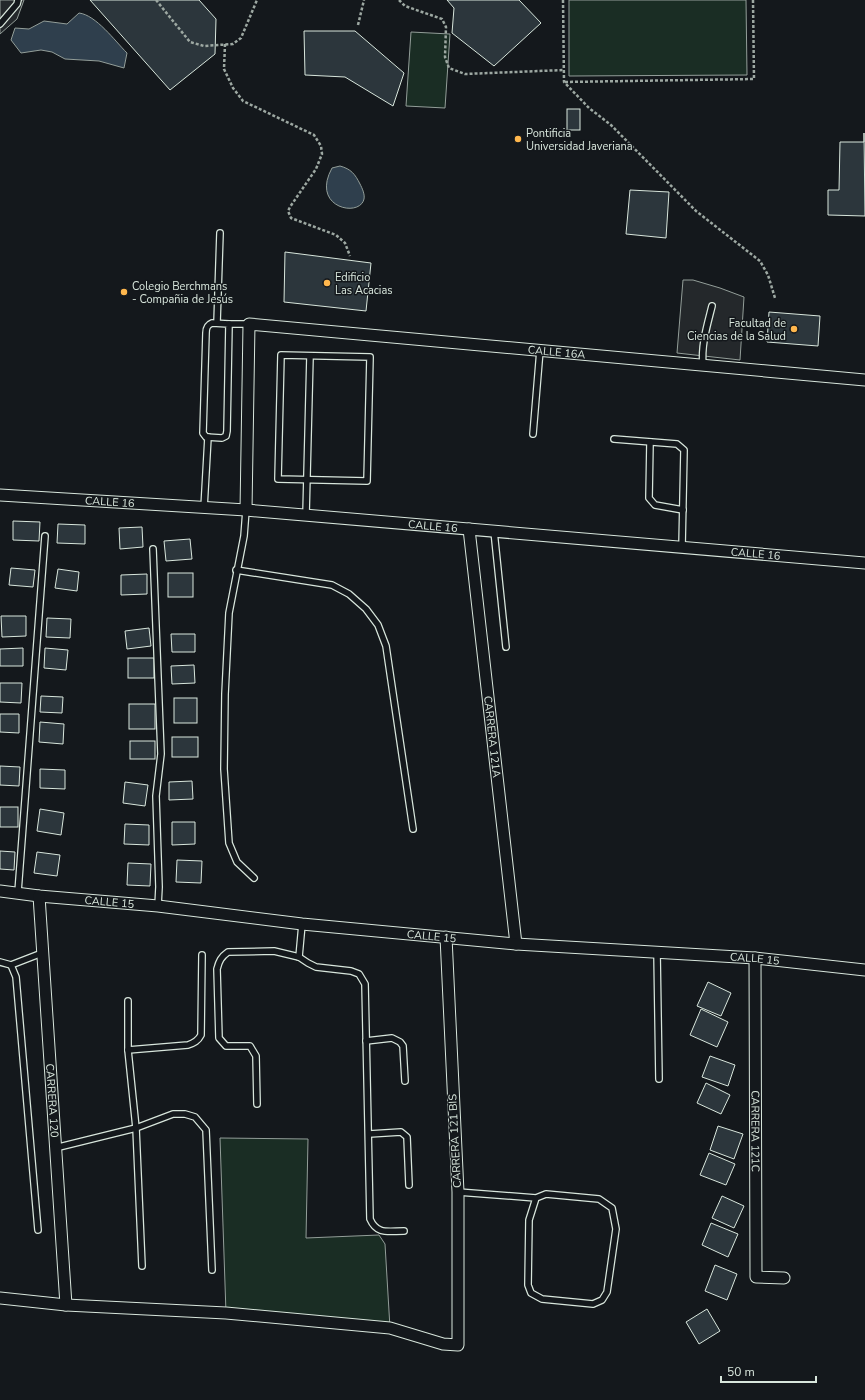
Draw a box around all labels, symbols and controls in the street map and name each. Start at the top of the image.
place label: Pontificia Universidad Javeriana [526,126,633,154]
marker: Pontificia Universidad Javeriana [513,134,523,144]
place label: Edificio Las Acacias [335,270,393,298]
marker: Edificio Las Acacias [322,278,332,288]
place label: Colegio Berchmans - Compañia de Jesús [132,279,233,307]
marker: Colegio Berchmans - Compañia de Jesús [119,287,129,297]
place label: Facultad de Ciencias de la Salud [687,316,786,344]
marker: Facultad de Ciencias de la Salud [789,324,799,334]
street label: CALLE 16A [527,342,586,362]
street label: CALLE 16 [85,493,135,511]
street label: CALLE 16 [407,516,459,536]
street label: CALLE 16 [730,544,781,563]
street label: CARRERA 121A [480,695,505,778]
street label: CALLE 15 [84,892,135,912]
street label: CALLE 15 [406,926,457,946]
street label: CALLE 15 [730,949,781,968]
street label: CARRERA 120 [43,1063,62,1139]
street label: CARRERA 121C [748,1090,763,1172]
street label: CARRERA 121 BIS [445,1093,465,1188]
scale bar [721,1358,816,1384]
text: 50 m [727,1364,755,1380]

